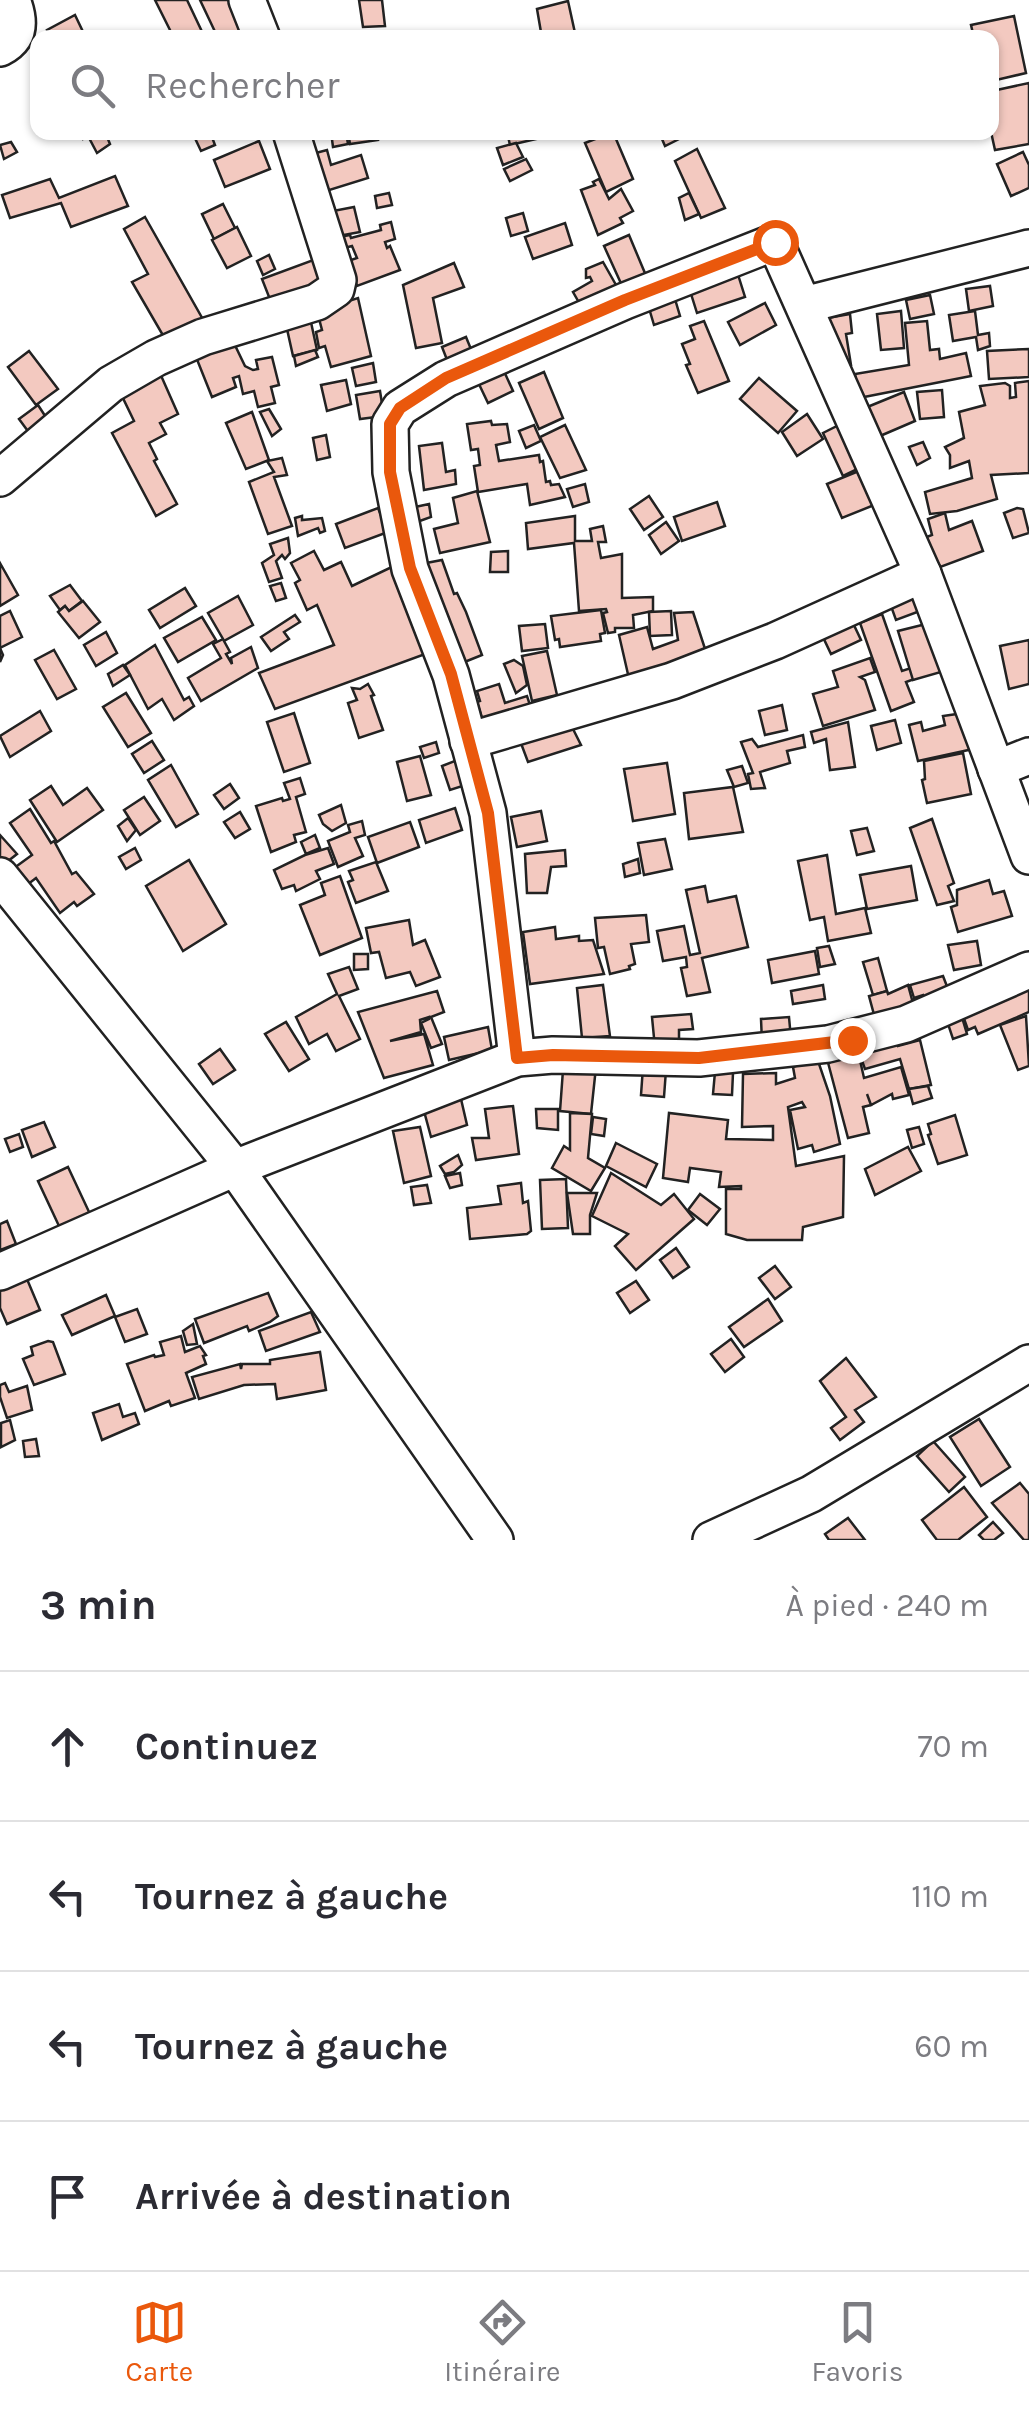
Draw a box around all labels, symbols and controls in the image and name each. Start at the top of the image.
search box [30,30,999,140]
icon: search [65,58,120,113]
text: Rechercher [145,63,339,108]
route start [753,220,799,266]
route end [830,1018,876,1064]
text: 3 min [40,1580,157,1630]
text: À pied · 240 m [786,1587,989,1624]
icon: ahead [40,1719,95,1774]
text: Continuez [135,1724,318,1769]
text: 70 m [917,1728,989,1765]
icon: left [40,1869,95,1924]
text: Tournez à gauche [135,1874,448,1919]
text: 110 m [911,1878,989,1915]
icon: left [40,2019,95,2074]
text: Tournez à gauche [135,2024,448,2069]
text: 60 m [914,2028,989,2065]
icon: arrive [40,2169,95,2224]
text: Arrivée à destination [135,2174,512,2219]
tab: Carte [126,2295,193,2388]
tab: Itinéraire [444,2295,561,2388]
tab: Favoris [812,2295,903,2388]

